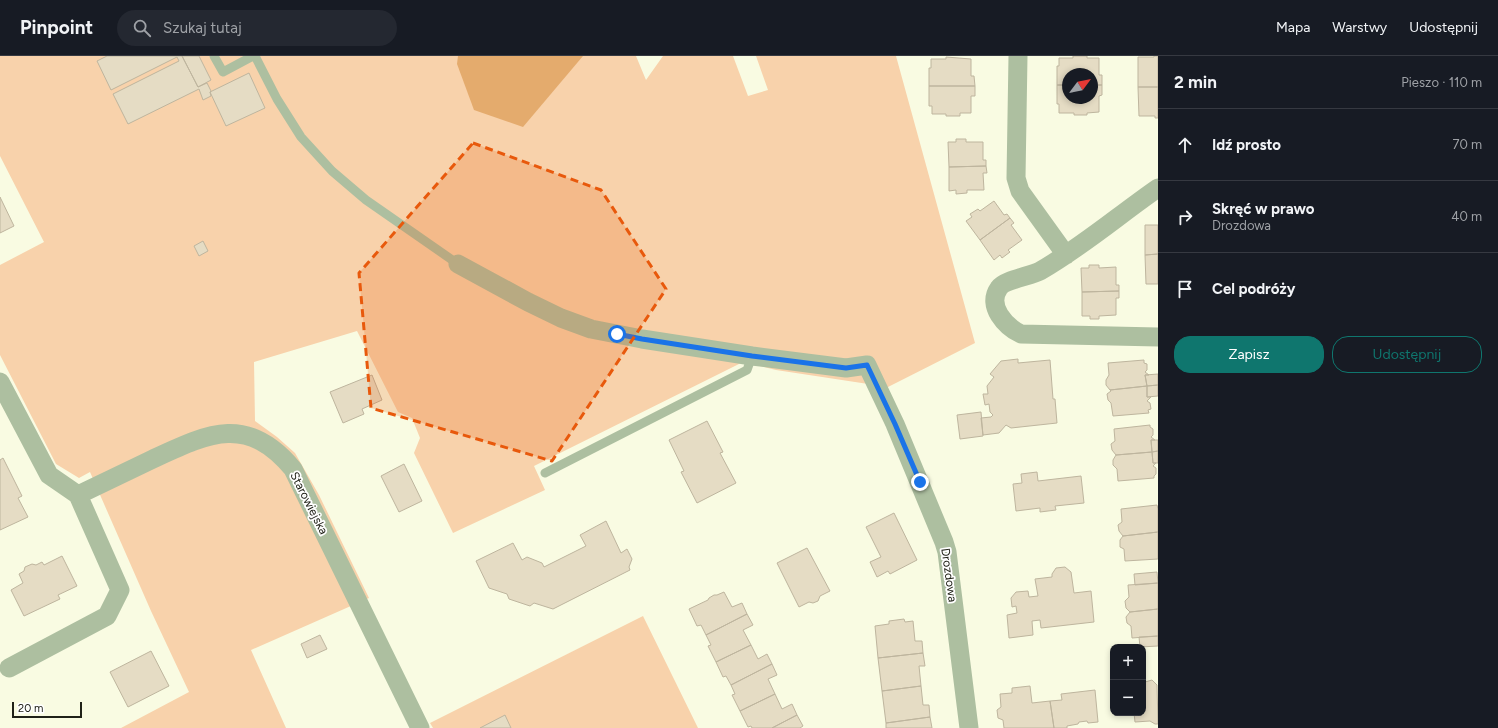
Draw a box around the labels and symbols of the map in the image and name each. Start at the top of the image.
north arrow [1062,68,1098,104]
route start [608,325,626,343]
street label: Starowiejska [287,469,331,537]
route end [911,473,929,491]
street label: Drozdowa [938,547,960,603]
scale bar [12,700,82,719]

